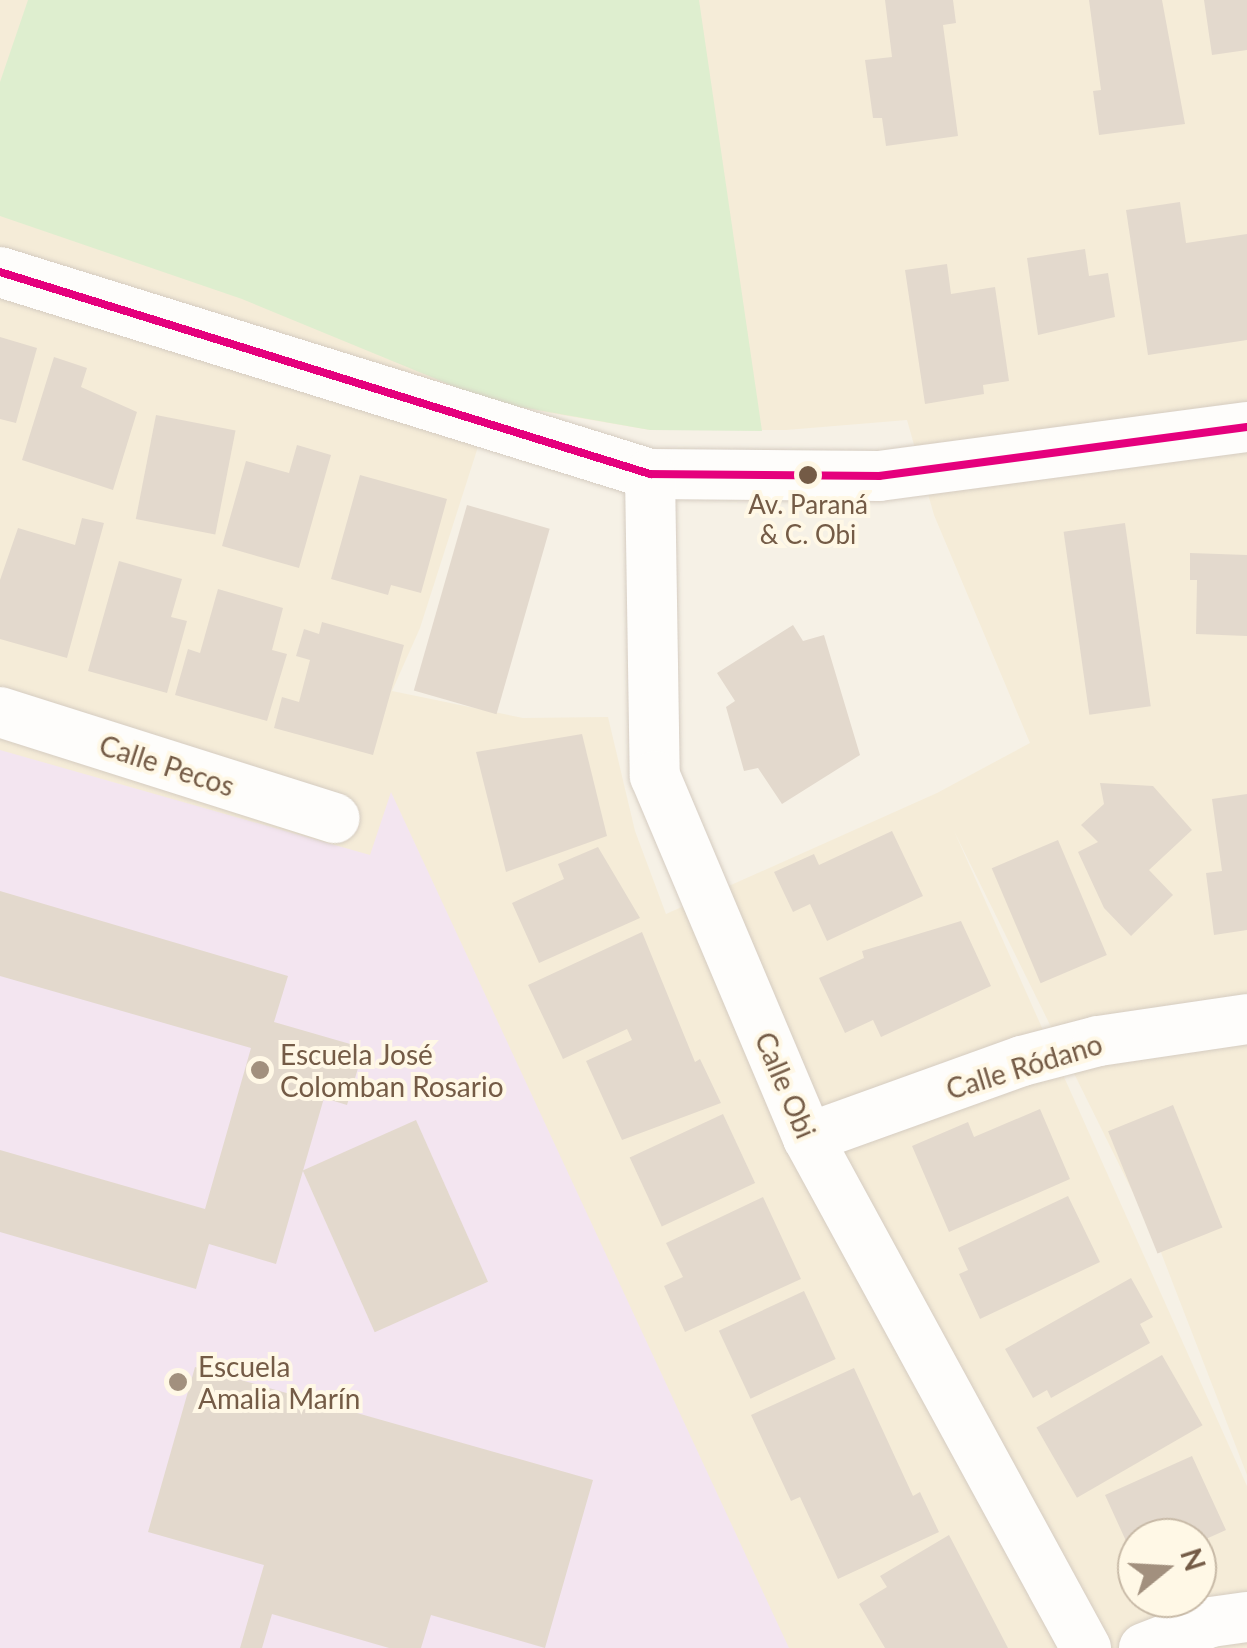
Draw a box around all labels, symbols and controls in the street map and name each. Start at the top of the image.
marker: Av. Paraná & C. Obi [798,465,818,485]
place label: Av. Paraná & C. Obi [748,489,868,550]
street label: Calle Pecos [95,727,239,803]
street label: Calle Ródano [942,1026,1106,1106]
street label: Calle Obi [749,1027,823,1143]
place label: Escuela José Colomban Rosario [280,1037,504,1103]
marker: Escuela José Colomban Rosario [249,1059,271,1081]
place label: Escuela Amalia Marín [198,1349,360,1415]
marker: Escuela Amalia Marín [167,1371,189,1393]
north arrow [1117,1518,1217,1618]
text: N [1174,1544,1213,1575]

